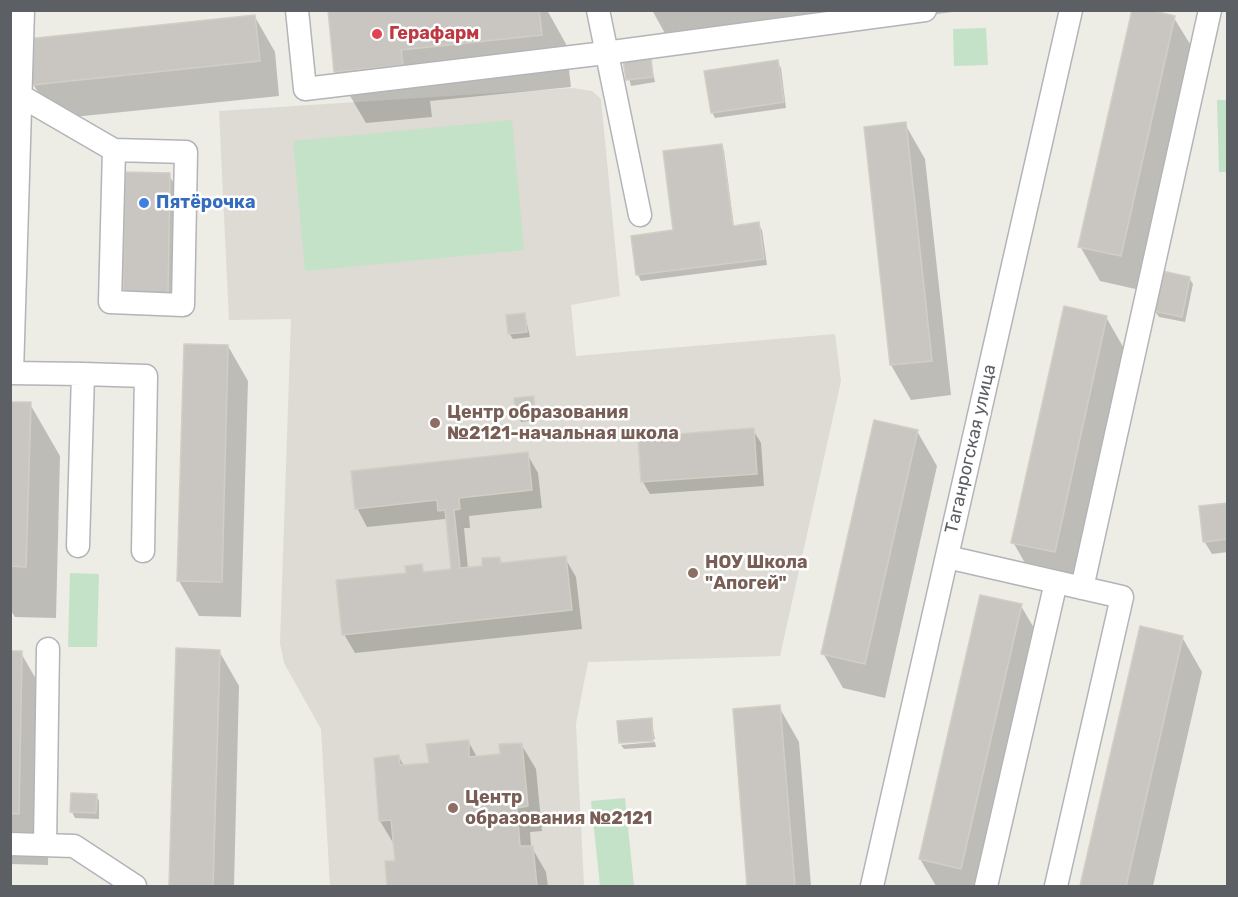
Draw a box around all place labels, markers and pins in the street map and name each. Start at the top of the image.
place label: Герафарм [389,23,479,45]
marker: Герафарм [370,27,384,41]
place label: Пятёрочка [156,192,256,214]
marker: Пятёрочка [137,196,151,210]
place label: Центр образования №2121-начальная школа [447,402,679,444]
marker: Центр образования №2121-начальная школа [428,416,442,430]
place label: НОУ Школа "Апогей" [705,552,808,594]
marker: НОУ Школа "Апогей" [686,566,700,580]
place label: Центр образования №2121 [465,787,653,830]
marker: Центр образования №2121 [446,801,460,815]

